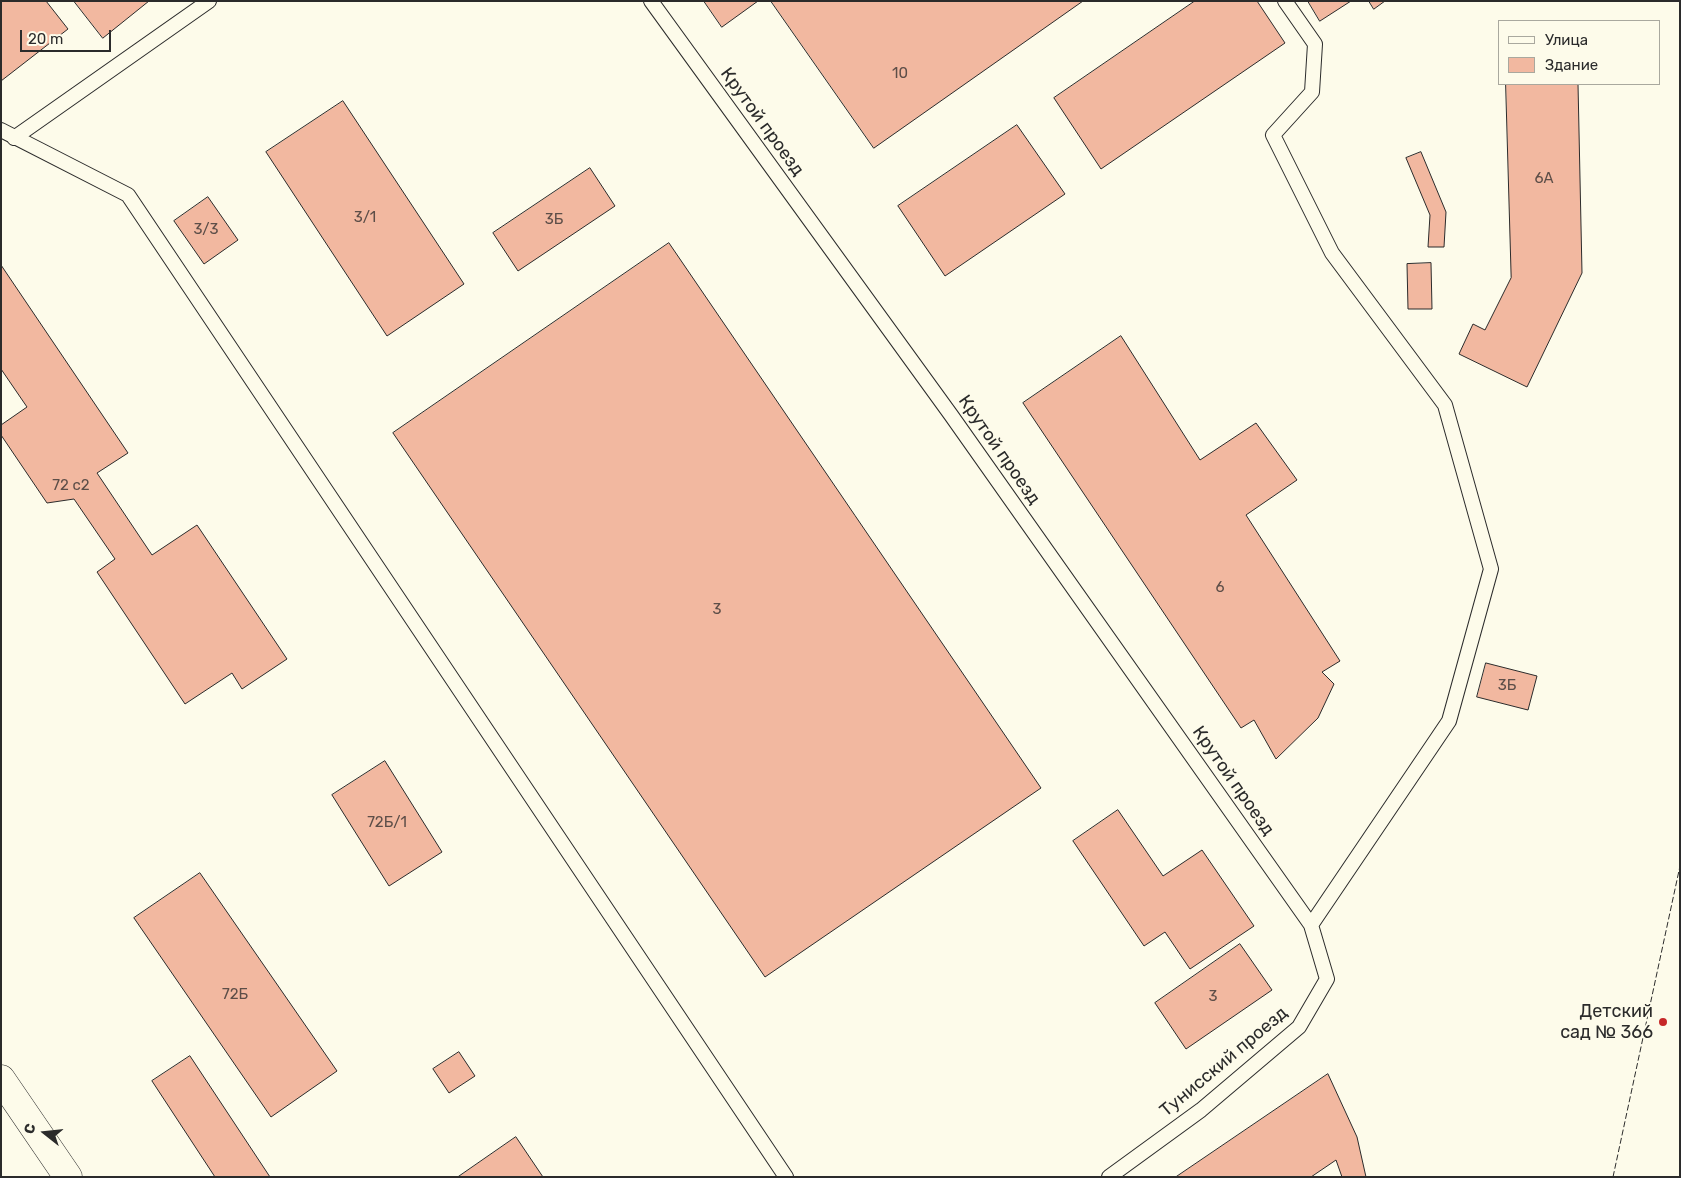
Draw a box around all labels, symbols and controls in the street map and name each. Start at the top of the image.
scale bar [22,20,114,52]
legend [1498,20,1661,85]
text: 20 m [28,30,63,48]
text: Улица [1545,31,1588,49]
text: Здание [1545,56,1598,74]
street label: Крутой проезд [716,64,808,180]
house number: 10 [892,65,908,83]
house number: 6А [1534,170,1554,188]
house number: 3/1 [354,209,376,227]
house number: 3Б [545,211,563,229]
house number: 3/3 [193,221,219,239]
street label: Крутой проезд [953,391,1045,509]
house number: 72 с2 [52,477,90,495]
house number: 6 [1215,579,1225,597]
house number: 3 [712,601,722,619]
house number: 3Б [1498,677,1516,695]
street label: Крутой проезд [1187,722,1279,840]
house number: 72Б/1 [367,814,407,832]
house number: 72Б [222,986,248,1004]
house number: 3 [1208,988,1218,1006]
place label: Детский сад № 366 [1560,1001,1653,1044]
street label: Тунисский проезд [1156,1002,1292,1122]
marker: Детский сад № 366 [1657,1016,1669,1028]
north arrow [20,1108,70,1158]
text: С [21,1122,40,1136]

